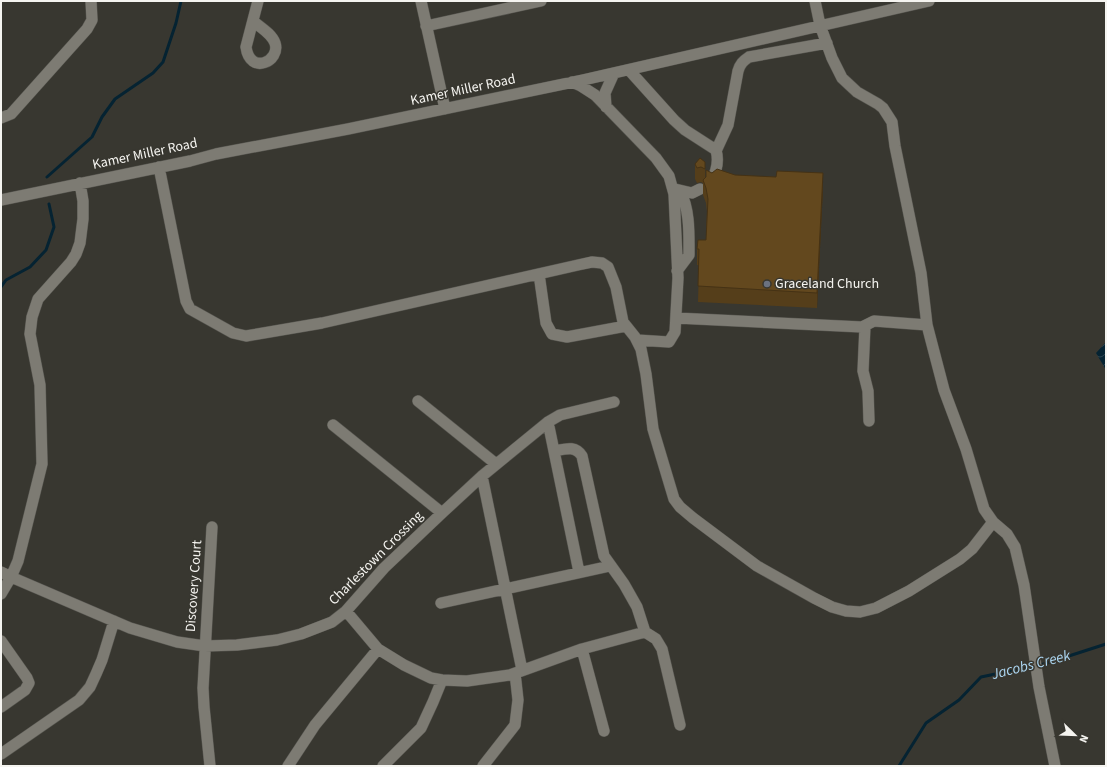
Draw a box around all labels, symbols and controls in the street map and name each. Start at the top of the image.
street label: Kamer Miller Road [409,69,517,111]
street label: Kamer Miller Road [91,133,199,175]
place label: Graceland Church [775,274,879,294]
marker: Graceland Church [762,279,772,289]
street label: Charlestown Crossing [324,506,428,610]
street label: Discovery Court [181,539,207,633]
water label: Jacobs Creek [988,645,1074,685]
north arrow [1055,715,1095,755]
text: N [1075,732,1092,745]

